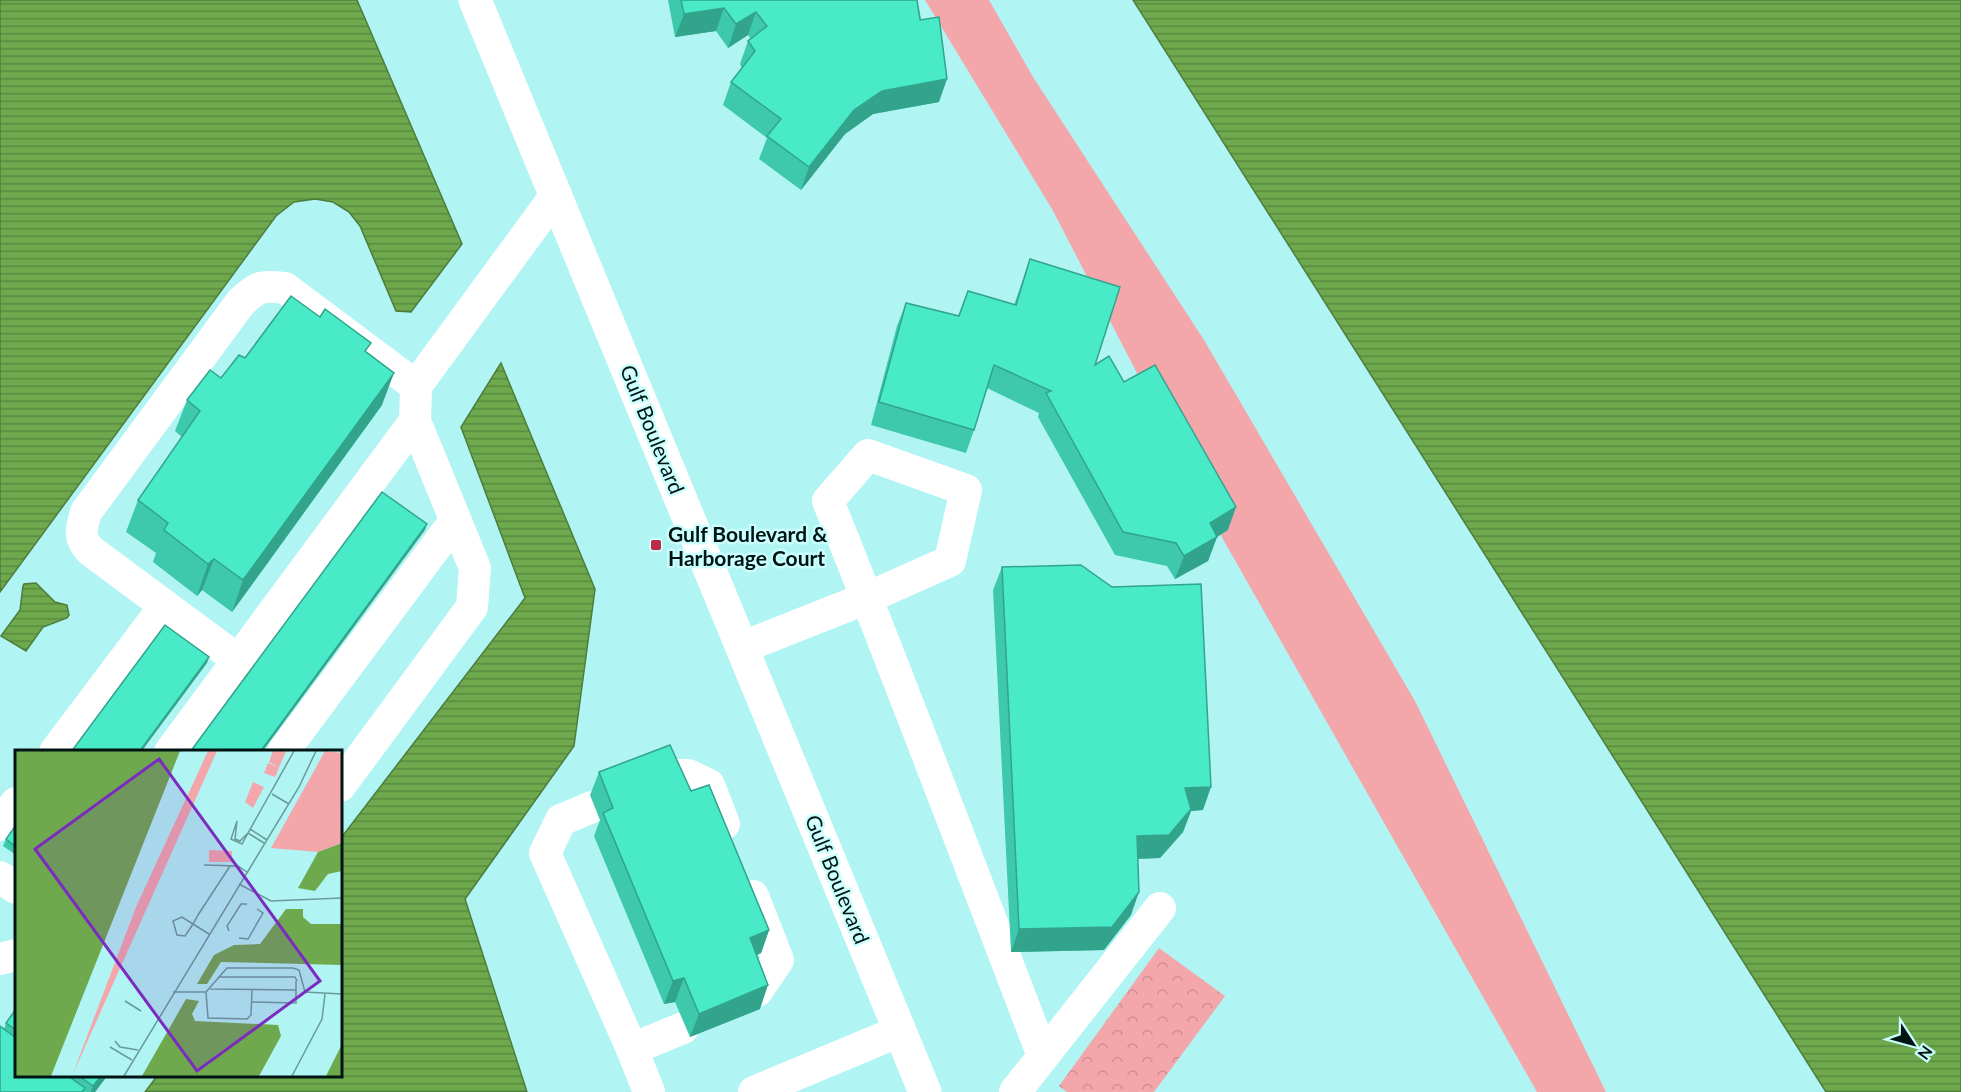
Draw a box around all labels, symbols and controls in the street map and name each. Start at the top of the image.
street label: Gulf Boulevard [616,361,690,497]
place label: Gulf Boulevard & Harborage Court [668,521,828,570]
marker: Gulf Boulevard & Harborage Court [649,538,663,552]
inset map [15,750,342,1077]
street label: Gulf Boulevard [801,811,875,947]
north arrow [1883,1014,1943,1074]
text: N [1914,1043,1937,1064]

